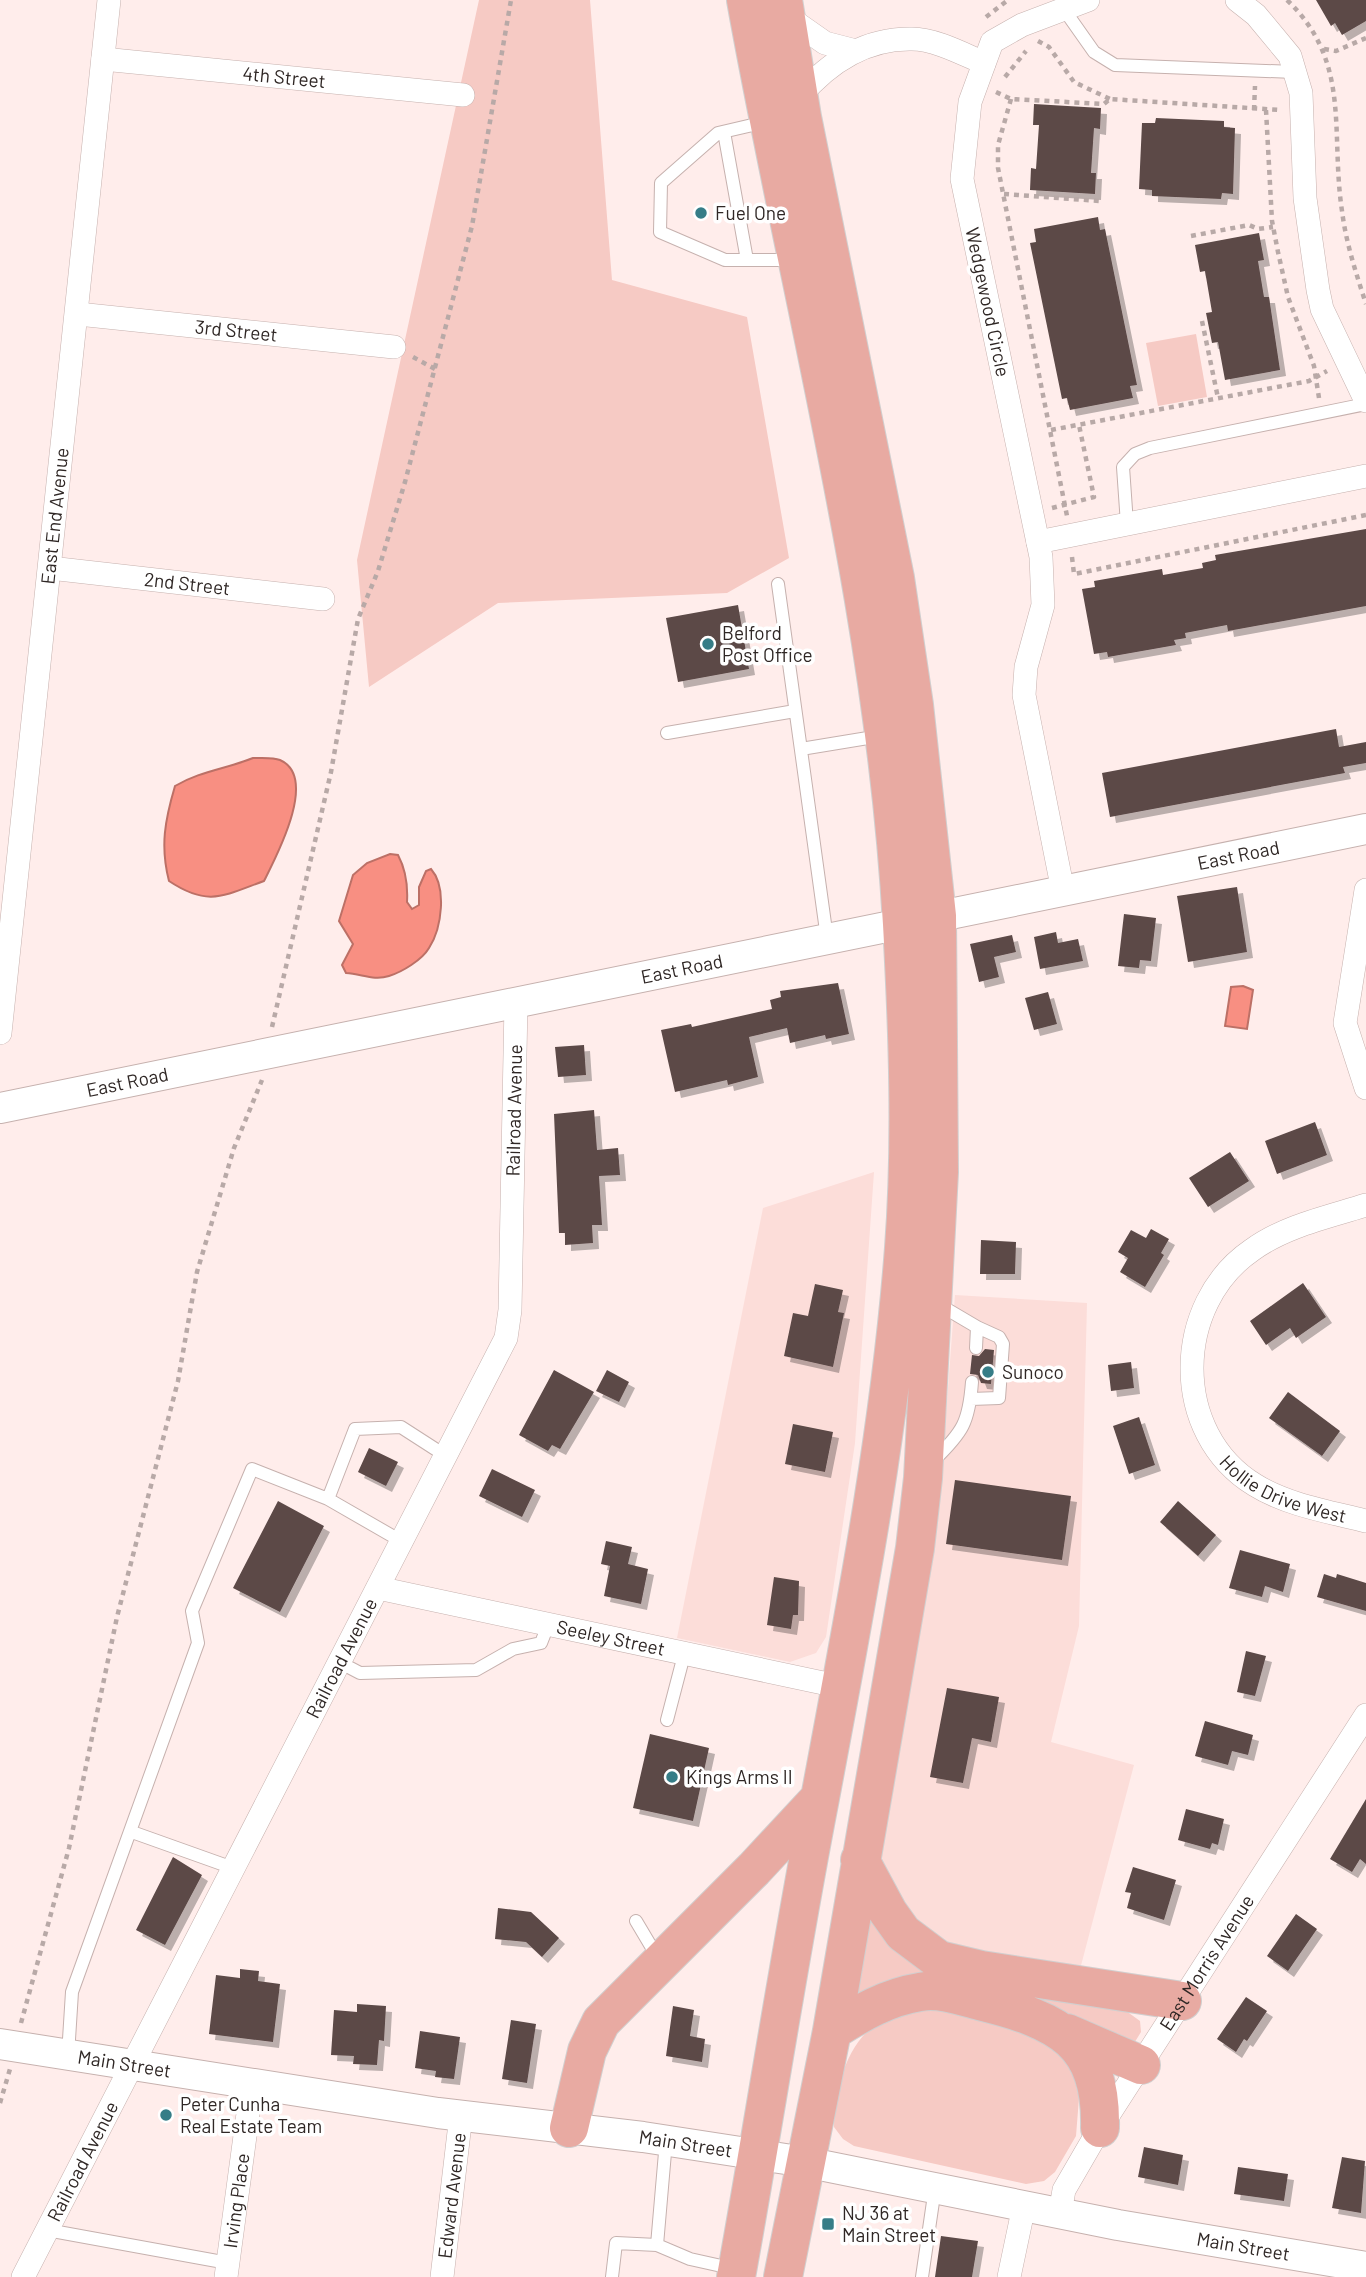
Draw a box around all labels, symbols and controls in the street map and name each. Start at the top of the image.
street label: 4th Street [242,61,327,92]
place label: Fuel One [715,201,786,224]
marker: Fuel One [693,205,709,221]
street label: Wedgewood Circle [961,225,1016,379]
street label: 3rd Street [194,314,279,346]
street label: East End Avenue [35,446,73,585]
street label: 2nd Street [143,567,231,599]
place label: Belford Post Office [722,621,813,666]
marker: Belford Post Office [700,636,716,652]
street label: East Road [1195,835,1281,874]
street label: East Road [639,949,725,988]
street label: Railroad Avenue [501,1044,526,1177]
street label: East Road [84,1062,170,1101]
place label: Sunoco [1002,1360,1064,1383]
marker: Sunoco [980,1364,996,1380]
street label: Hollie Drive West [1215,1450,1349,1527]
street label: Railroad Avenue [300,1594,381,1722]
street label: Seeley Street [555,1614,667,1660]
place label: Kings Arms II [686,1765,793,1788]
marker: Kings Arms II [664,1769,680,1785]
street label: East Morris Avenue [1154,1890,1258,2034]
street label: Main Street [76,2044,173,2082]
place label: Peter Cunha Real Estate Team [180,2092,322,2137]
street label: Railroad Avenue [42,2097,122,2225]
marker: Peter Cunha Real Estate Team [158,2107,174,2123]
street label: Main Street [637,2125,734,2162]
street label: Edward Avenue [432,2131,470,2260]
street label: Irving Place [218,2152,254,2250]
place label: NJ 36 at Main Street [842,2201,936,2246]
marker: NJ 36 at Main Street [820,2216,836,2232]
street label: Main Street [1195,2227,1292,2265]

